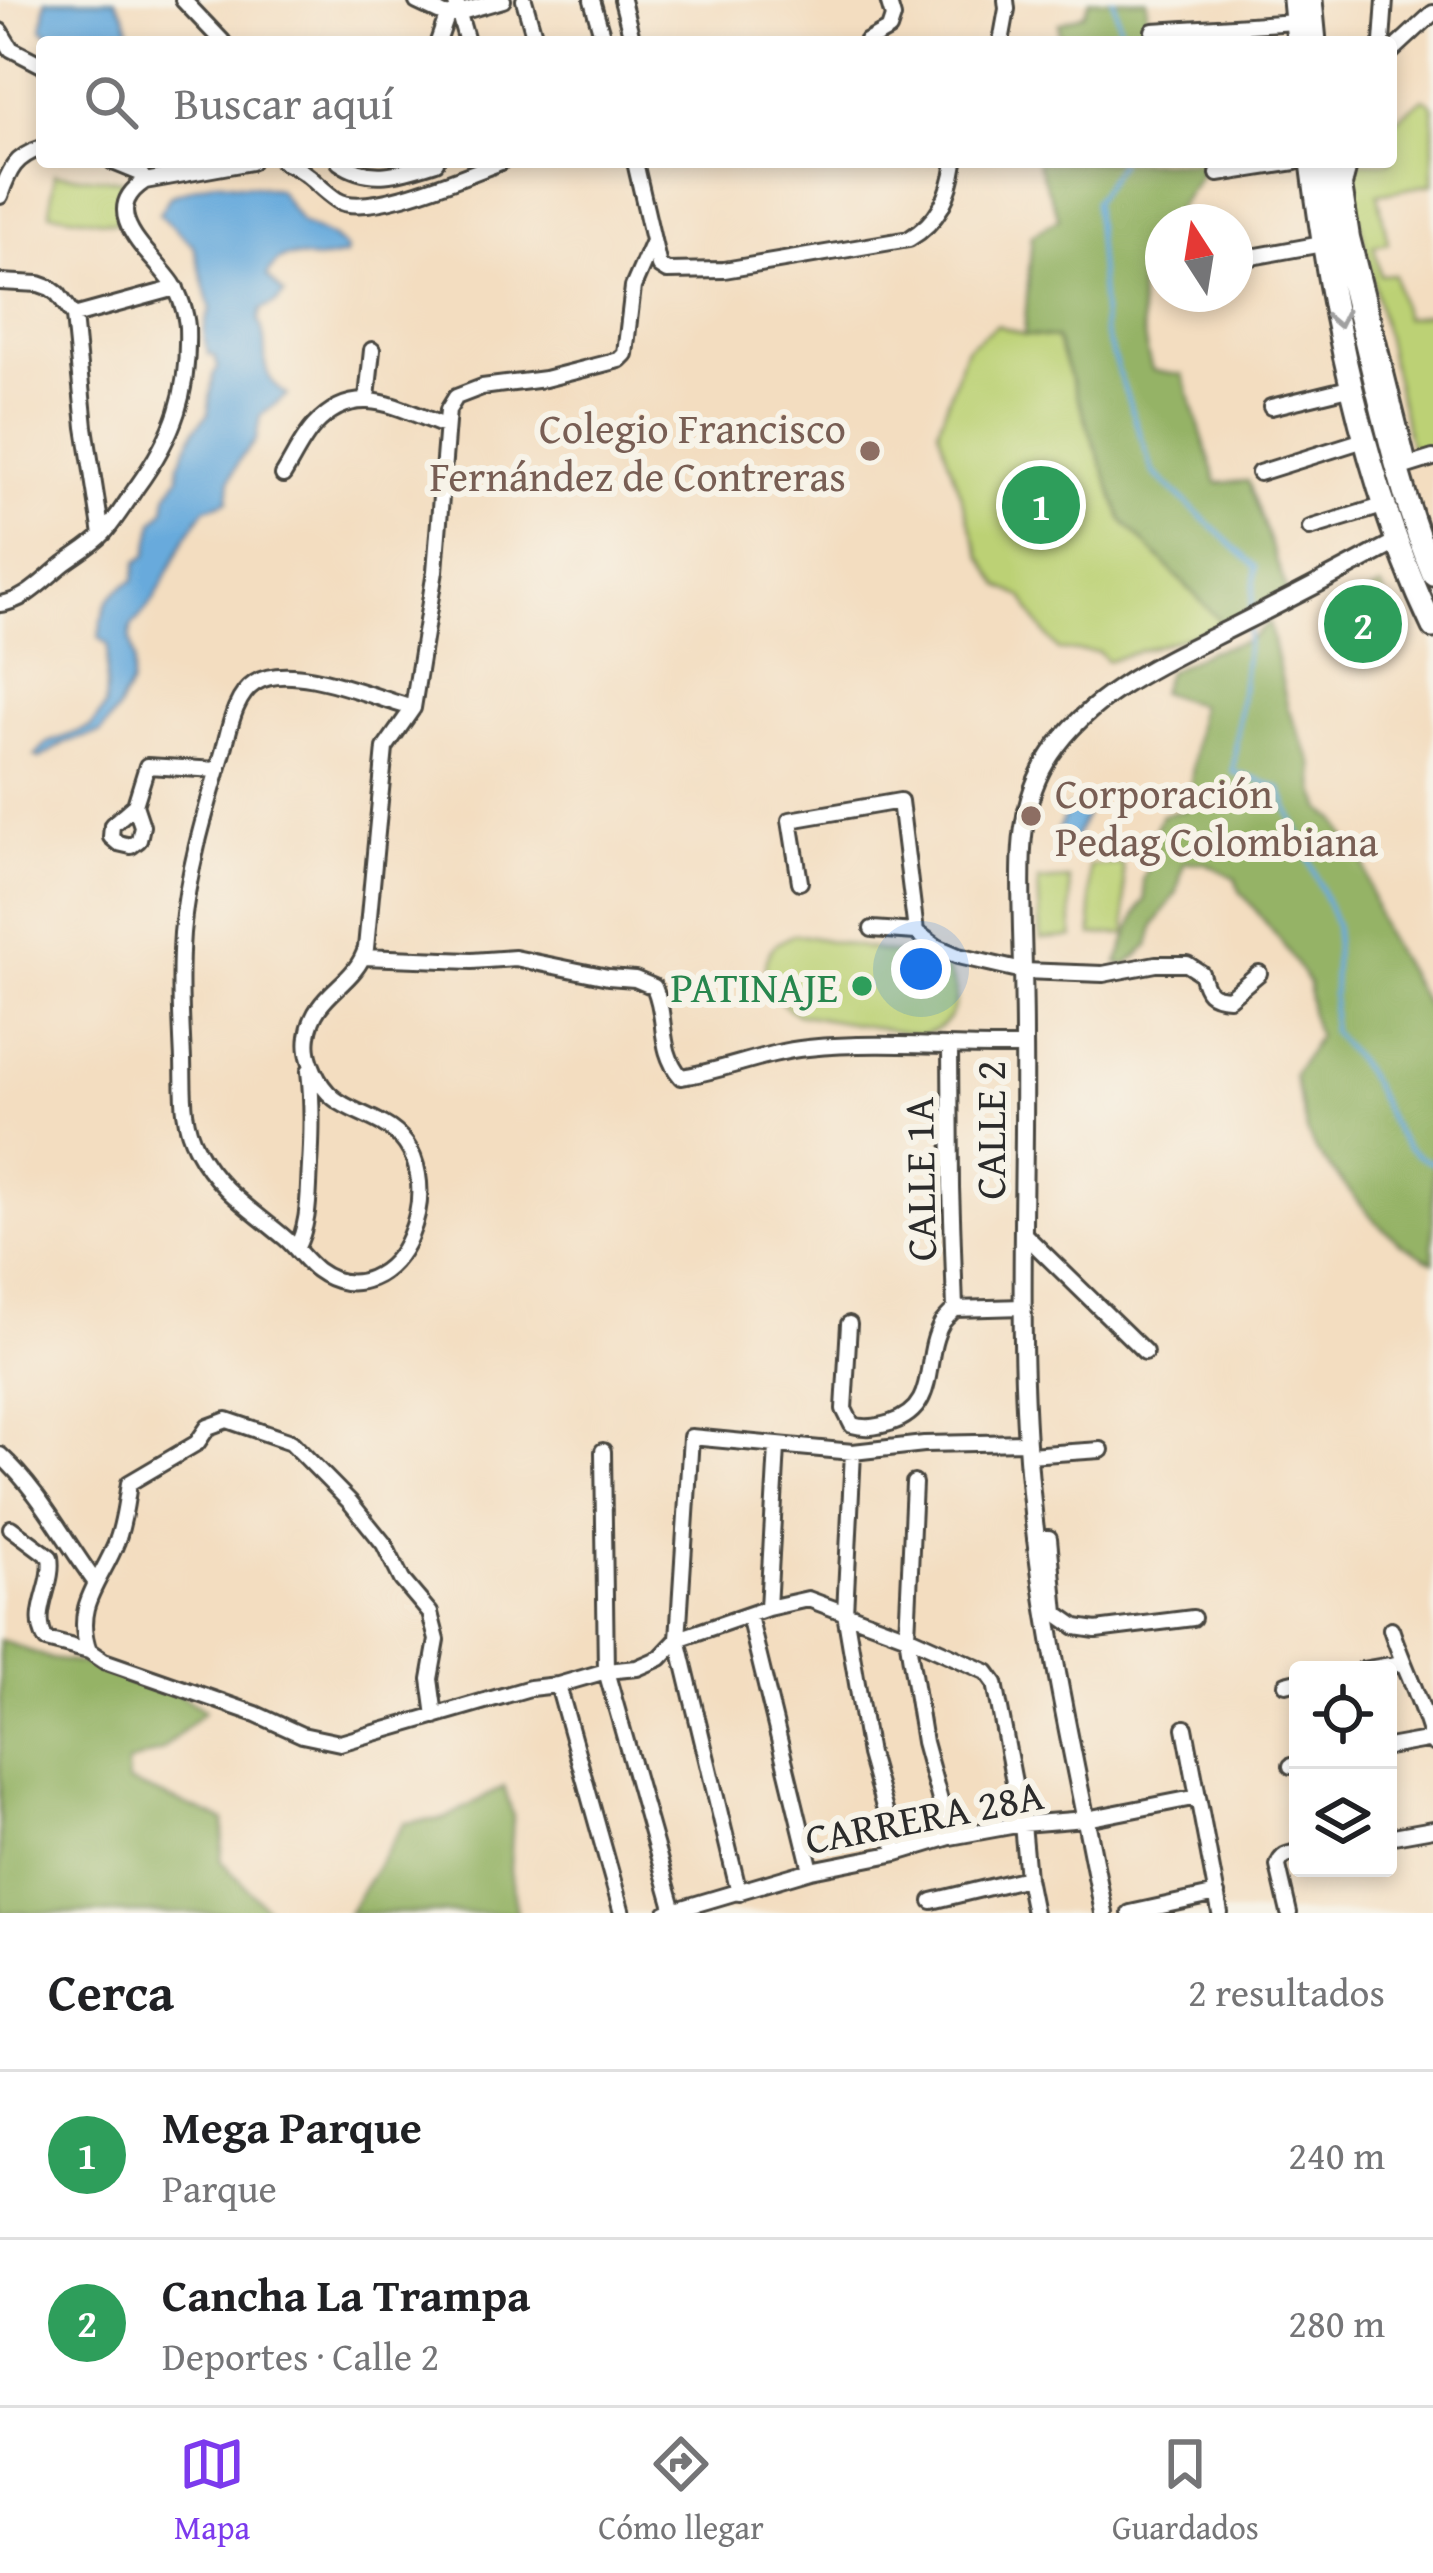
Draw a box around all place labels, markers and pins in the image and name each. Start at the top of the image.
place label: Colegio Francisco Fernández de Contreras [430,397,846,506]
marker: Colegio Francisco Fernández de Contreras [857,438,883,464]
pin: 1 [1002,460,1080,550]
pin: 2 [1324,579,1402,669]
place label: Corporación Pedag Colombiana [1055,762,1378,871]
marker: Corporación Pedag Colombiana [1018,803,1044,829]
place label: PATINAJE [671,956,838,1017]
marker: PATINAJE [849,973,875,999]

